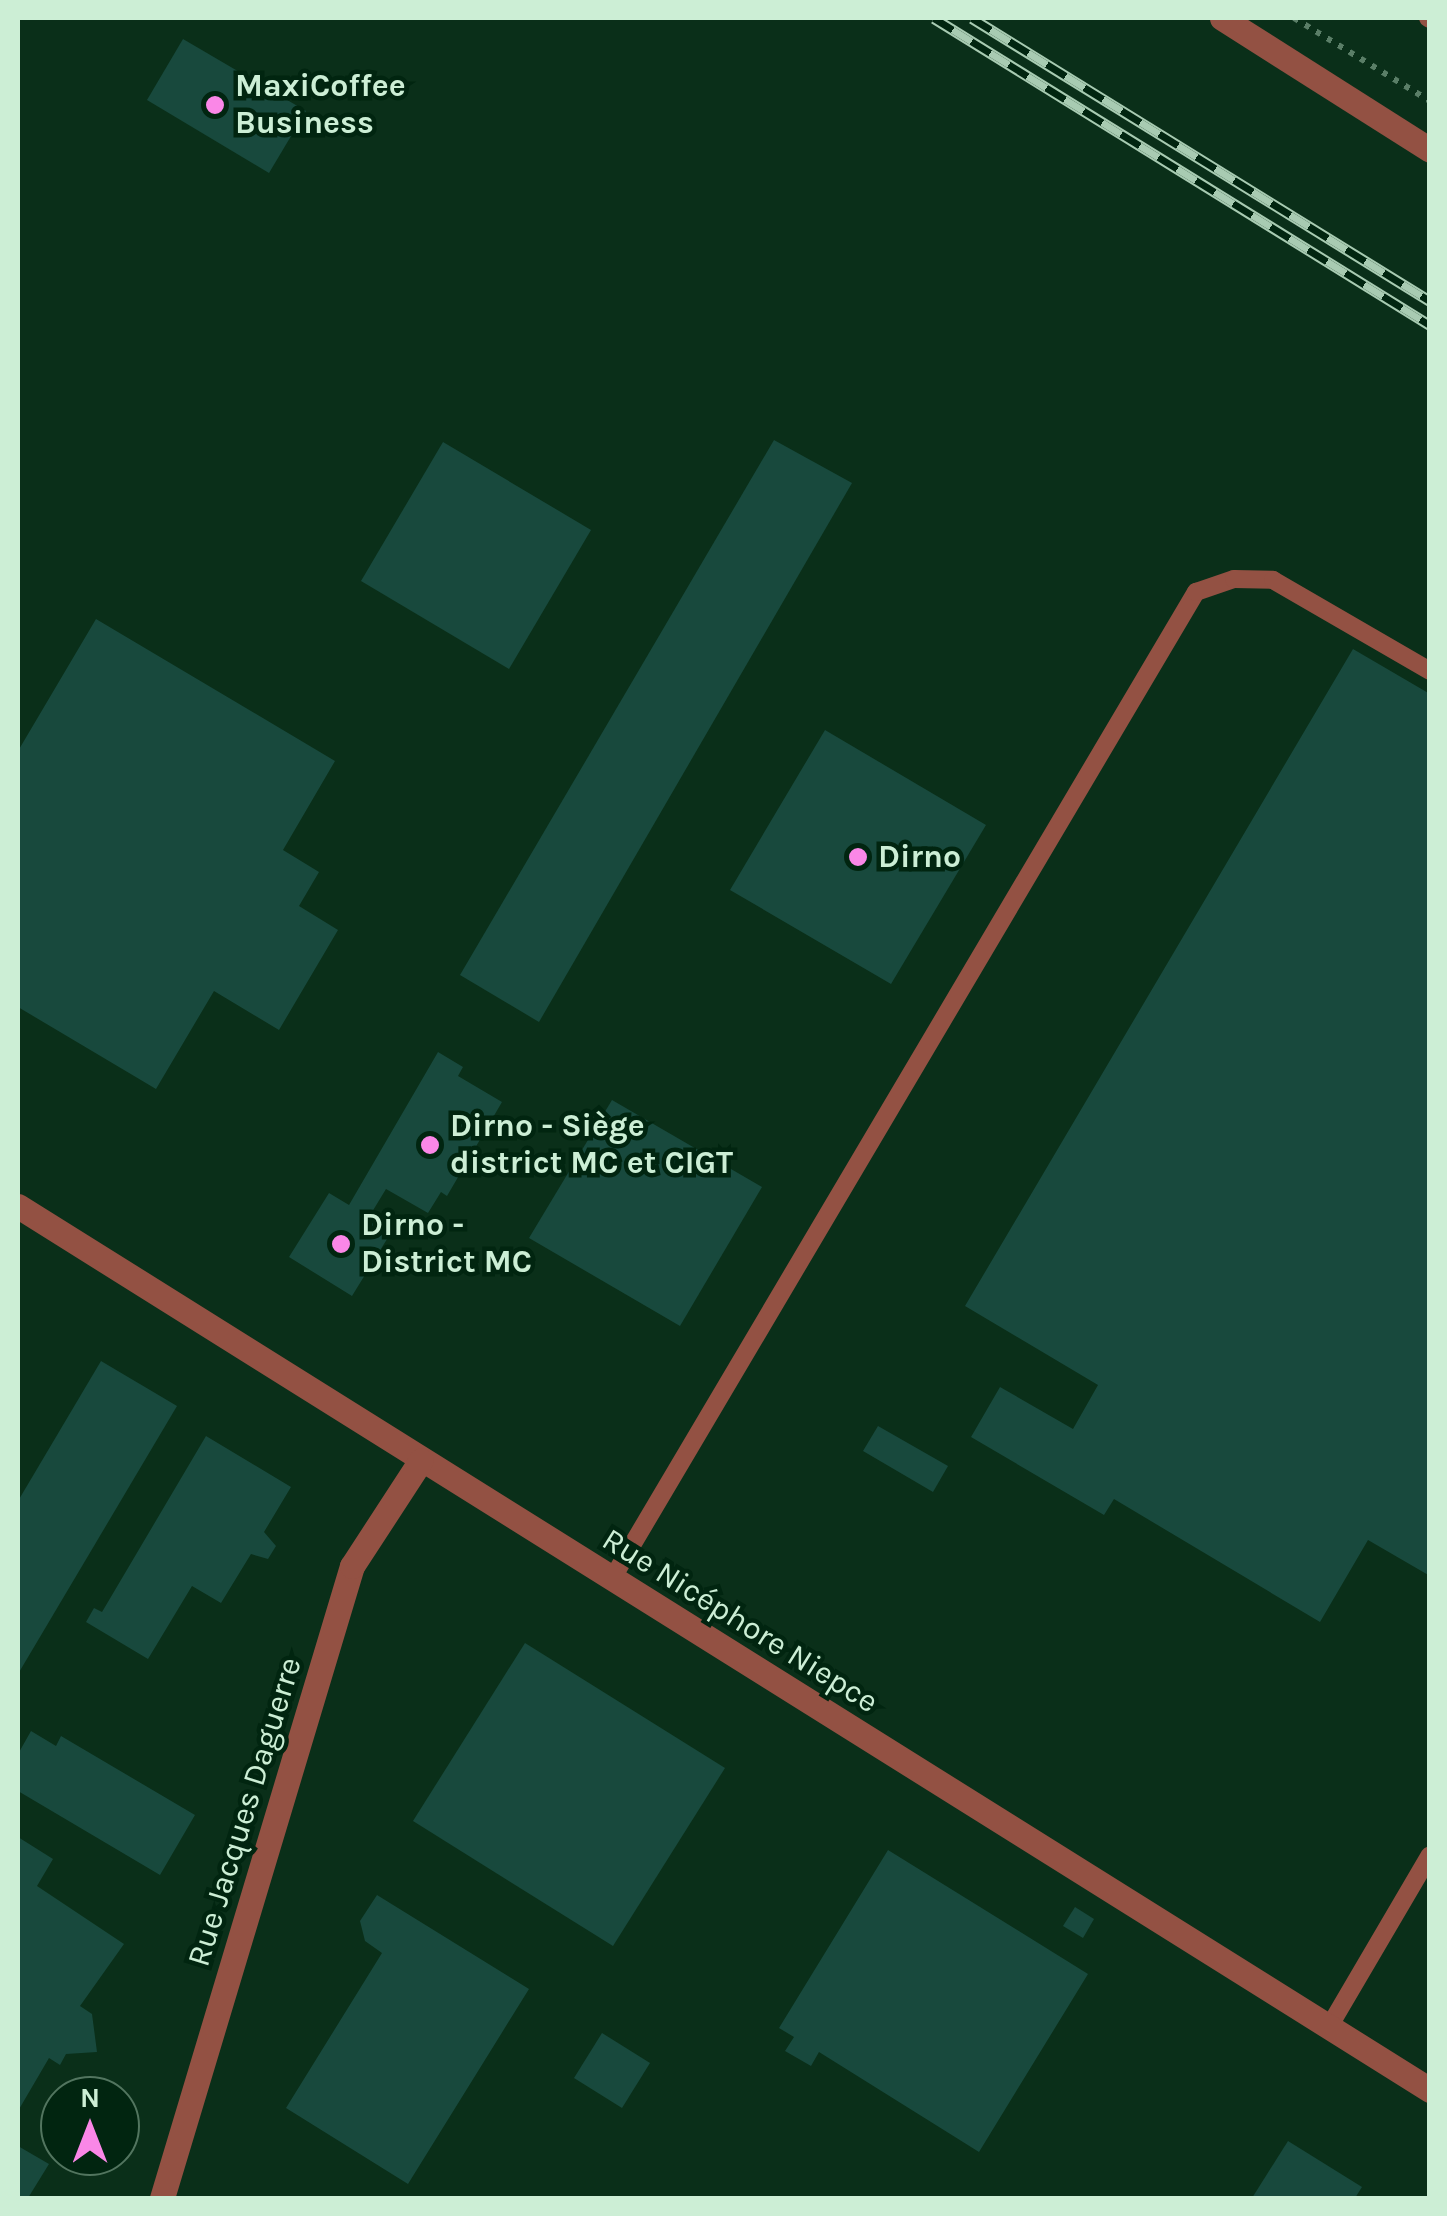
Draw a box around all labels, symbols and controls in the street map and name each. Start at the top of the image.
place label: MaxiCoffee Business [235,68,406,143]
marker: MaxiCoffee Business [204,94,226,116]
place label: Dirno [878,838,961,876]
marker: Dirno [847,846,869,868]
place label: Dirno - Siège district MC et CIGT [450,1108,733,1183]
marker: Dirno - Siège district MC et CIGT [419,1134,441,1156]
place label: Dirno - District MC [361,1207,532,1282]
marker: Dirno - District MC [330,1233,352,1255]
street label: Rue Nicéphore Niepce [595,1520,885,1722]
street label: Rue Jacques Daguerre [180,1653,310,1971]
north arrow [40,2076,140,2176]
text: N [80,2081,100,2114]

